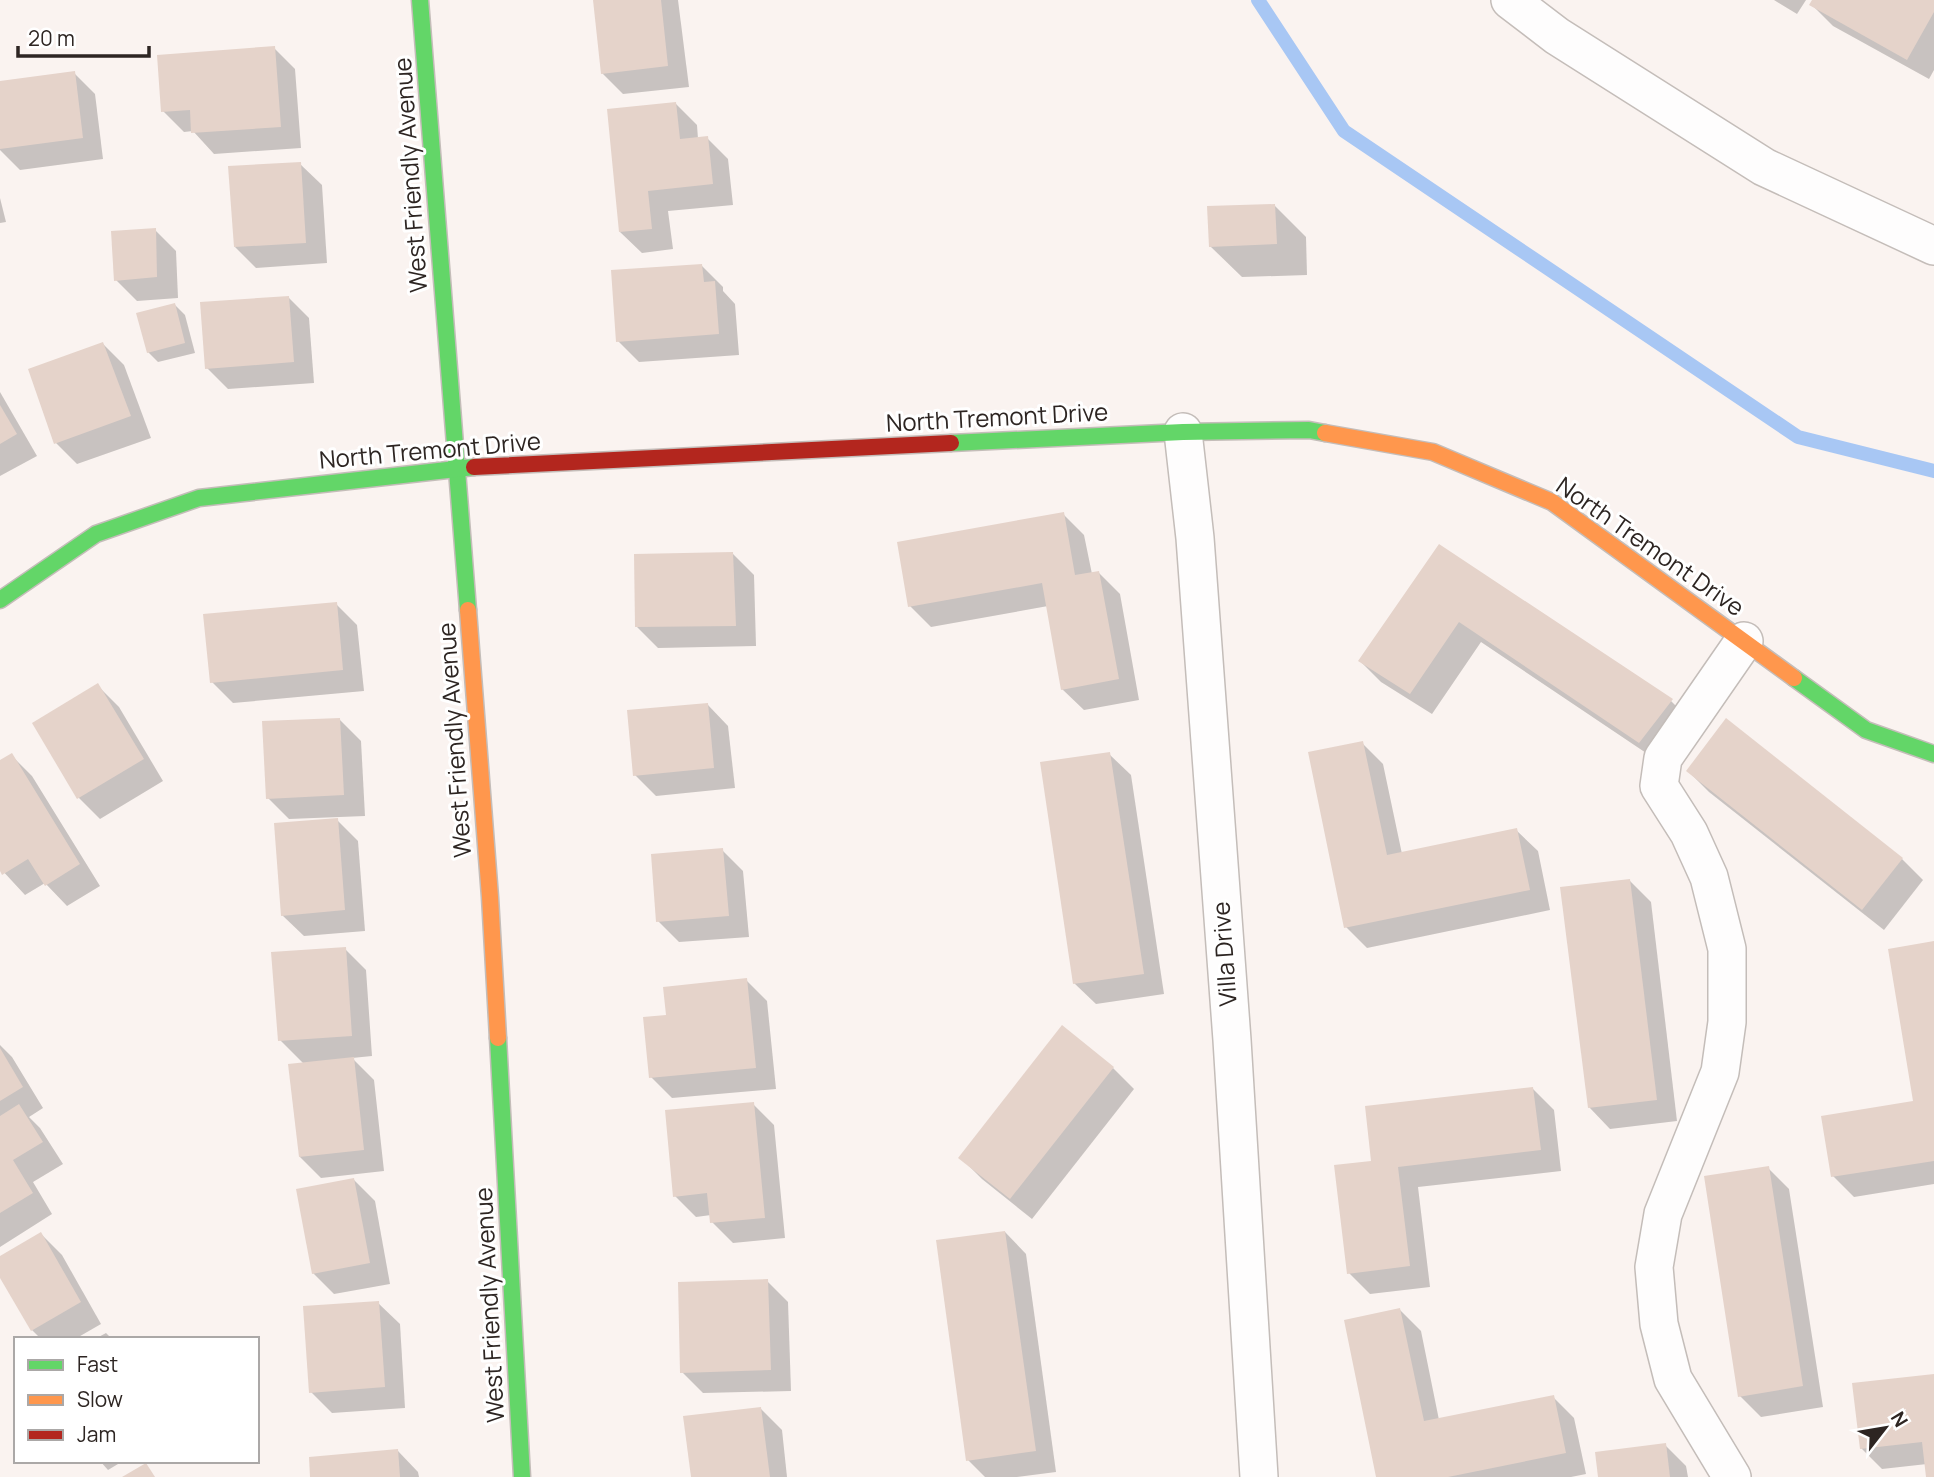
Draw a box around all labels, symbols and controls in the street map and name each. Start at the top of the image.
scale bar [18,14,149,58]
text: 20 m [28,24,75,52]
street label: West Friendly Avenue [385,56,434,294]
street label: North Tremont Drive [885,394,1109,439]
street label: North Tremont Drive [318,423,542,476]
street label: North Tremont Drive [1550,468,1751,623]
street label: West Friendly Avenue [429,621,478,859]
street label: Villa Drive [1203,901,1244,1008]
street label: West Friendly Avenue [466,1187,511,1424]
legend [14,1337,259,1463]
text: Fast [77,1350,118,1378]
text: Slow [77,1385,123,1413]
north arrow [1850,1393,1920,1463]
text: N [1885,1407,1914,1432]
text: Jam [77,1420,116,1448]

